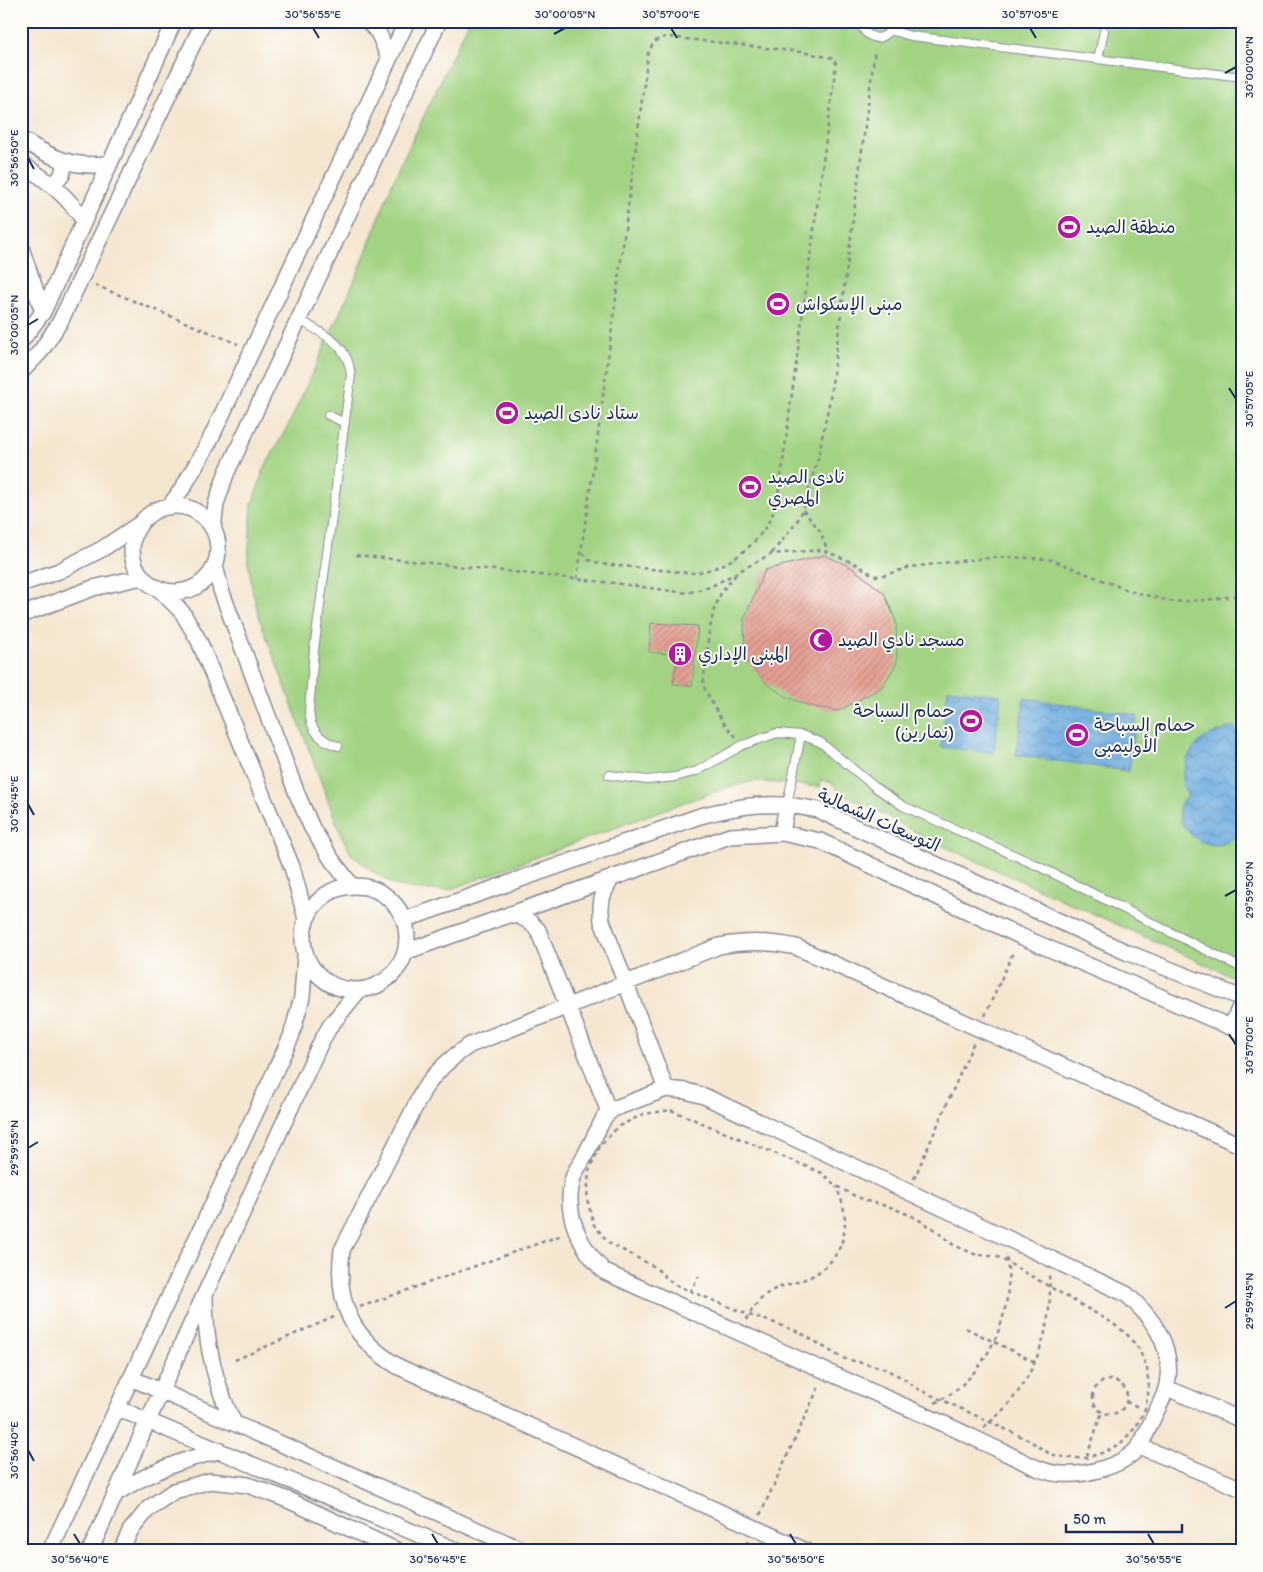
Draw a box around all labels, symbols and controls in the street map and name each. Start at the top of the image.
text: 30°56'55"E [285,7,341,21]
text: 30°00'05"N [535,7,595,21]
text: 30°57'00"E [642,7,700,21]
text: 30°57'05"E [1002,7,1059,21]
text: 30°00'00"N [1242,36,1256,98]
text: 30°56'50"E [7,129,21,187]
sports icon: منطقة الصيد [1056,214,1082,240]
place label: منطقة الصيد [1086,216,1176,238]
sports icon: مبنى الإسكواش [765,291,791,317]
place label: مبنى الإسكواش [796,293,902,315]
text: 30°00'05"N [7,295,21,355]
text: 30°57'05"E [1242,370,1256,427]
sports icon: ستاد نادى الصيد [494,400,520,426]
place label: ستاد نادى الصيد [524,402,639,424]
place label: نادى الصيد المصري [768,466,846,511]
sports icon: نادى الصيد المصري [737,474,763,500]
mosque icon: مسجد نادي الصيد [808,627,834,653]
place label: مسجد نادي الصيد [838,629,965,653]
building icon: المبنى الإداري [667,641,693,667]
place label: المبنى الإداري [698,643,789,667]
place label: حمام السباحة (تمارين) [853,700,954,743]
sports icon: حمام السباحة (تمارين) [958,708,984,734]
place label: حمام السباحة الأوليمبى [1094,714,1195,757]
sports icon: حمام السباحة الأوليمبى [1064,722,1090,748]
text: 30°56'45"E [7,775,21,832]
street label: التوسعات الشمالية [814,783,944,857]
text: 29°59'50"N [1242,861,1256,919]
text: 30°57'00"E [1242,1016,1256,1074]
text: 29°59'55"N [7,1120,21,1176]
text: 29°59'45"N [1242,1273,1256,1329]
text: 30°56'40"E [7,1421,21,1479]
scale bar [1066,1502,1182,1534]
text: 50 m [1073,1510,1106,1528]
text: 30°56'40"E [51,1552,109,1566]
text: 30°56'45"E [410,1552,467,1566]
text: 30°56'50"E [767,1552,825,1566]
text: 30°56'55"E [1126,1552,1182,1566]

